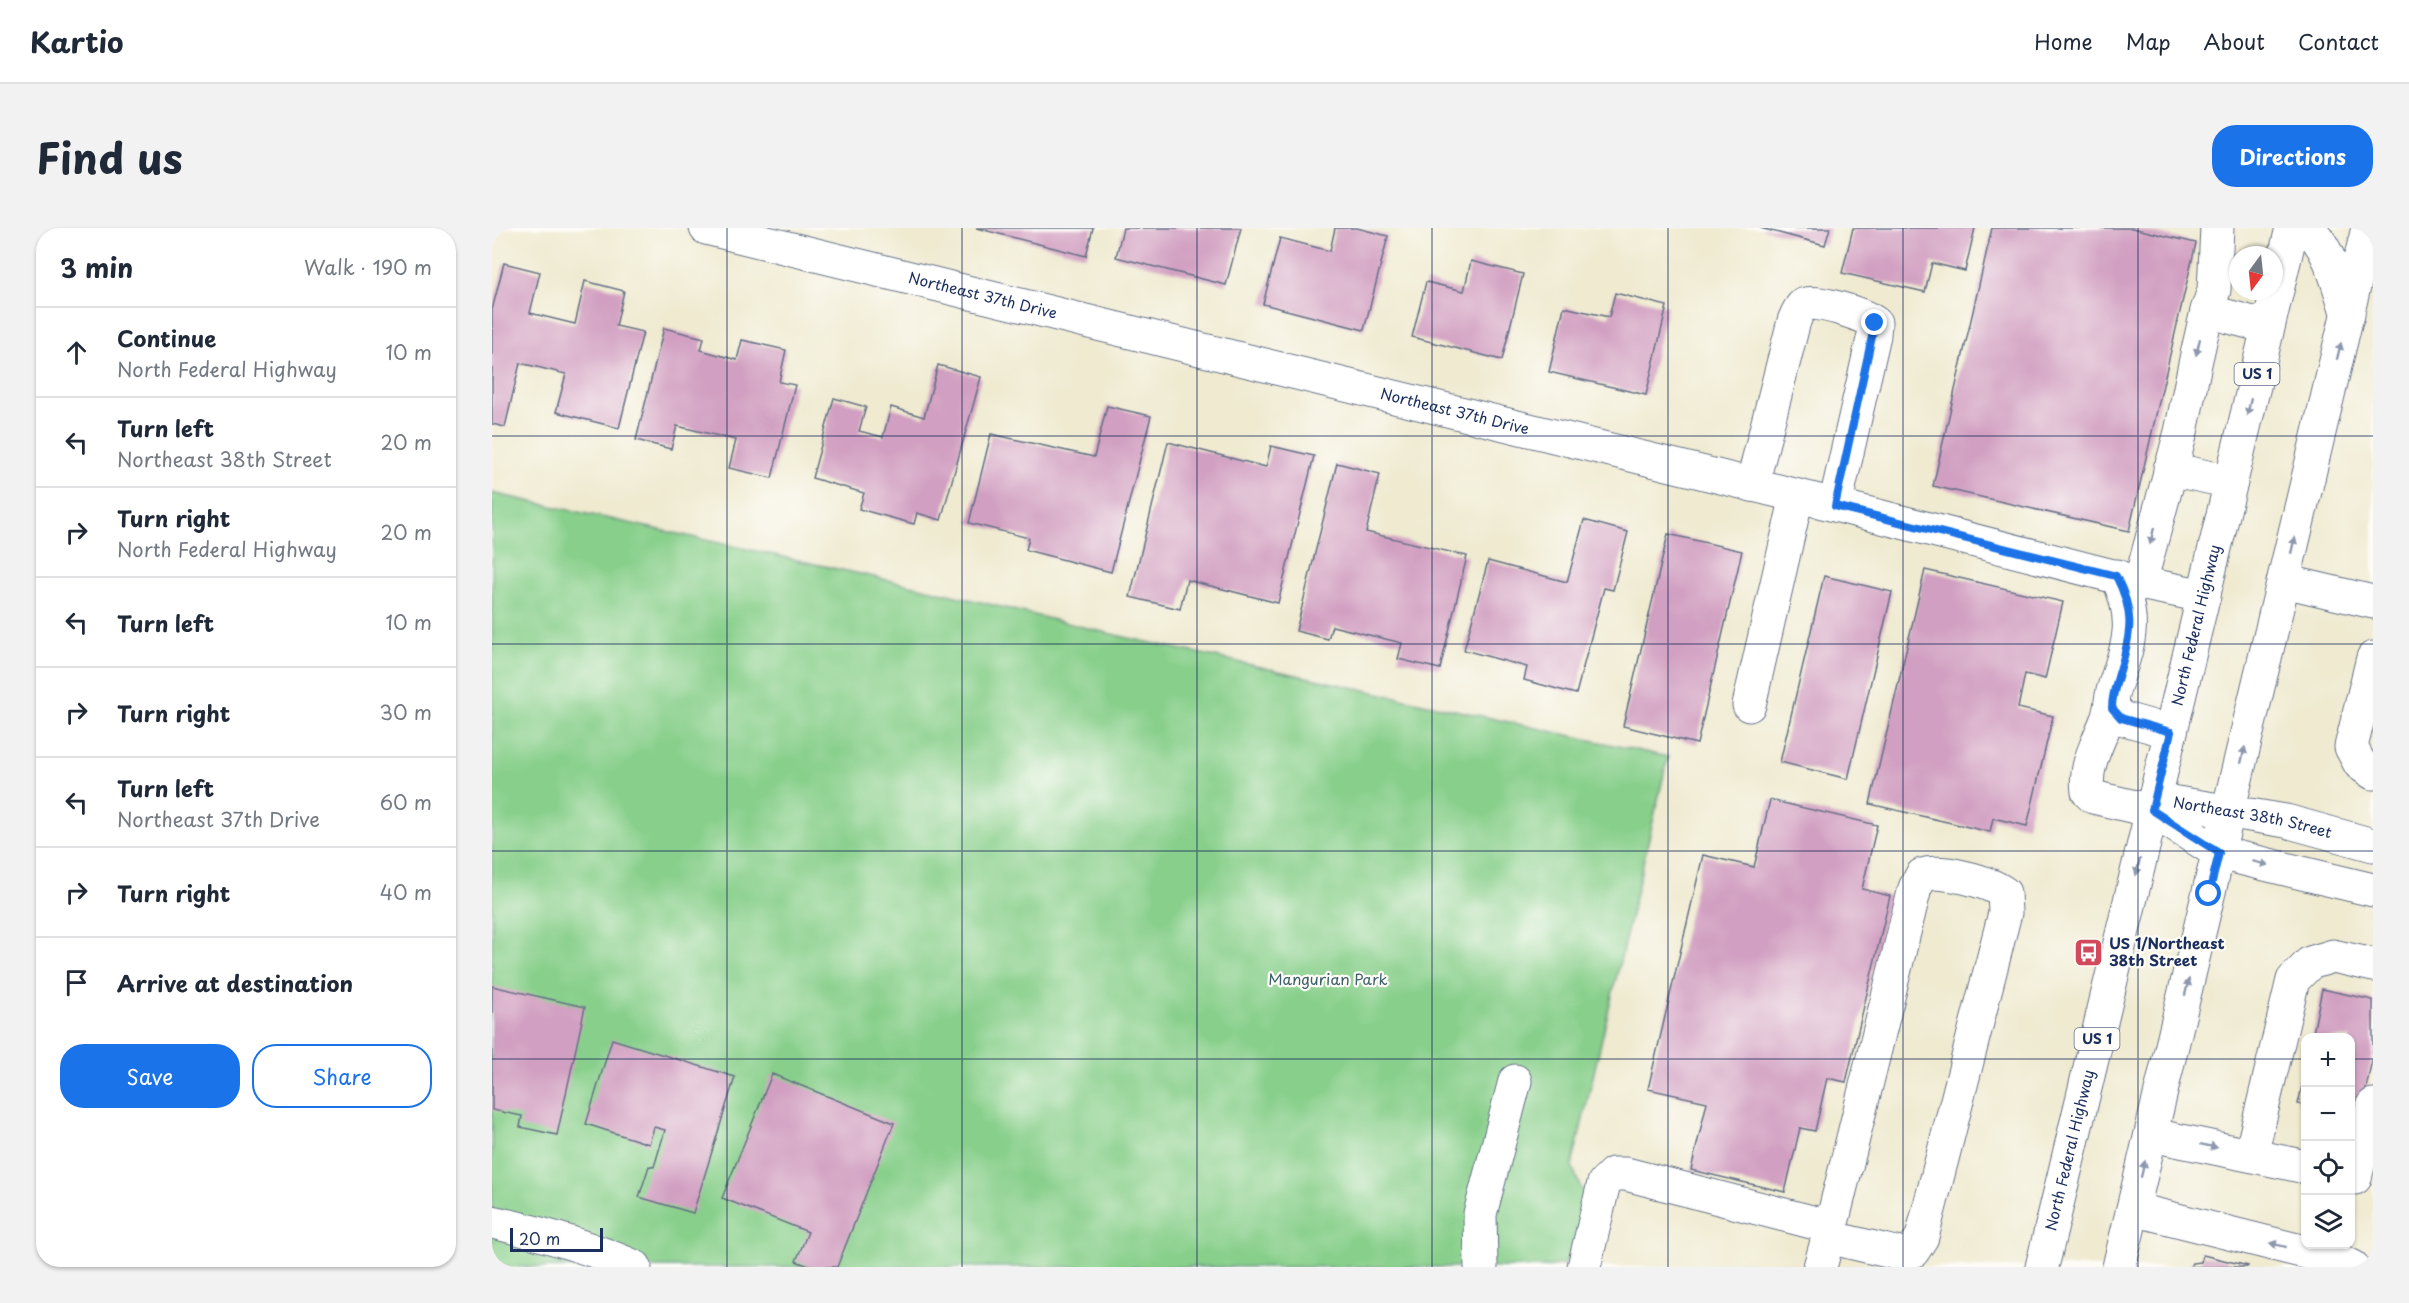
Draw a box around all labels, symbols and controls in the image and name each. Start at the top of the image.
text: Kartio [30,20,124,63]
text: Home [2034,25,2093,57]
text: Map [2126,25,2171,57]
text: About [2204,25,2265,57]
text: Contact [2298,25,2379,57]
text: Find us [36,125,183,188]
button: Directions [2212,125,2373,187]
north arrow [2229,246,2283,300]
text: 3 min [60,248,133,287]
text: Walk · 190 m [304,252,432,282]
street label: Northeast 37th Drive [906,265,1060,324]
route end [1861,309,1887,335]
text: Continue [117,321,216,354]
icon: ahead [60,336,93,369]
text: 10 m [385,337,432,367]
one-way arrow [2193,338,2203,356]
one-way arrow [2334,342,2344,360]
text: North Federal Highway [117,354,337,384]
road number: US 1 [2234,363,2280,385]
street label: Northeast 37th Drive [1378,381,1532,440]
one-way arrow [2244,398,2254,417]
text: Turn left [117,411,214,444]
icon: left [60,426,93,459]
text: 20 m [380,427,432,457]
text: Northeast 38th Street [117,444,332,474]
text: Turn right [117,501,230,534]
icon: right [60,516,93,549]
text: 20 m [380,517,432,547]
one-way arrow [2146,527,2156,545]
text: North Federal Highway [117,534,337,564]
one-way arrow [2288,536,2298,554]
street label: North Federal Highway [2164,542,2225,708]
icon: left [60,606,93,639]
text: Turn left [117,606,214,639]
text: 10 m [385,607,432,637]
icon: right [60,696,93,729]
text: Turn right [117,696,230,729]
text: 30 m [379,697,432,727]
one-way arrow [2238,746,2248,764]
text: Turn left [117,771,214,804]
icon: left [60,786,93,819]
text: 60 m [380,787,432,817]
street label: Northeast 38th Street [2172,790,2335,843]
text: Northeast 37th Drive [117,804,320,834]
one-way arrow [2133,858,2143,877]
one-way arrow [2251,858,2269,868]
icon: right [60,876,93,909]
text: Turn right [117,876,230,909]
text: 40 m [380,877,432,907]
route start [2195,880,2221,906]
place label: US 1/Northeast 38th Street [2109,931,2224,971]
bus stop icon: US 1/Northeast 38th Street [2072,937,2104,969]
icon: arrive [60,966,93,999]
text: Arrive at destination [117,966,353,999]
park label: Mangurian Park [1268,967,1388,990]
one-way arrow [2182,978,2192,997]
road number: US 1 [2074,1028,2120,1050]
map controls [2301,1033,2355,1249]
button: + [2301,1033,2355,1087]
button: Save [60,1044,240,1108]
button: Share [252,1044,432,1108]
street label: North Federal Highway [2038,1067,2099,1233]
button: − [2301,1087,2355,1141]
button: locate [2301,1141,2355,1195]
one-way arrow [2200,1142,2219,1151]
one-way arrow [2139,1160,2149,1179]
button: layers [2301,1195,2355,1249]
scale bar [510,1225,603,1252]
text: 20 m [519,1226,560,1250]
one-way arrow [2268,1239,2287,1249]

